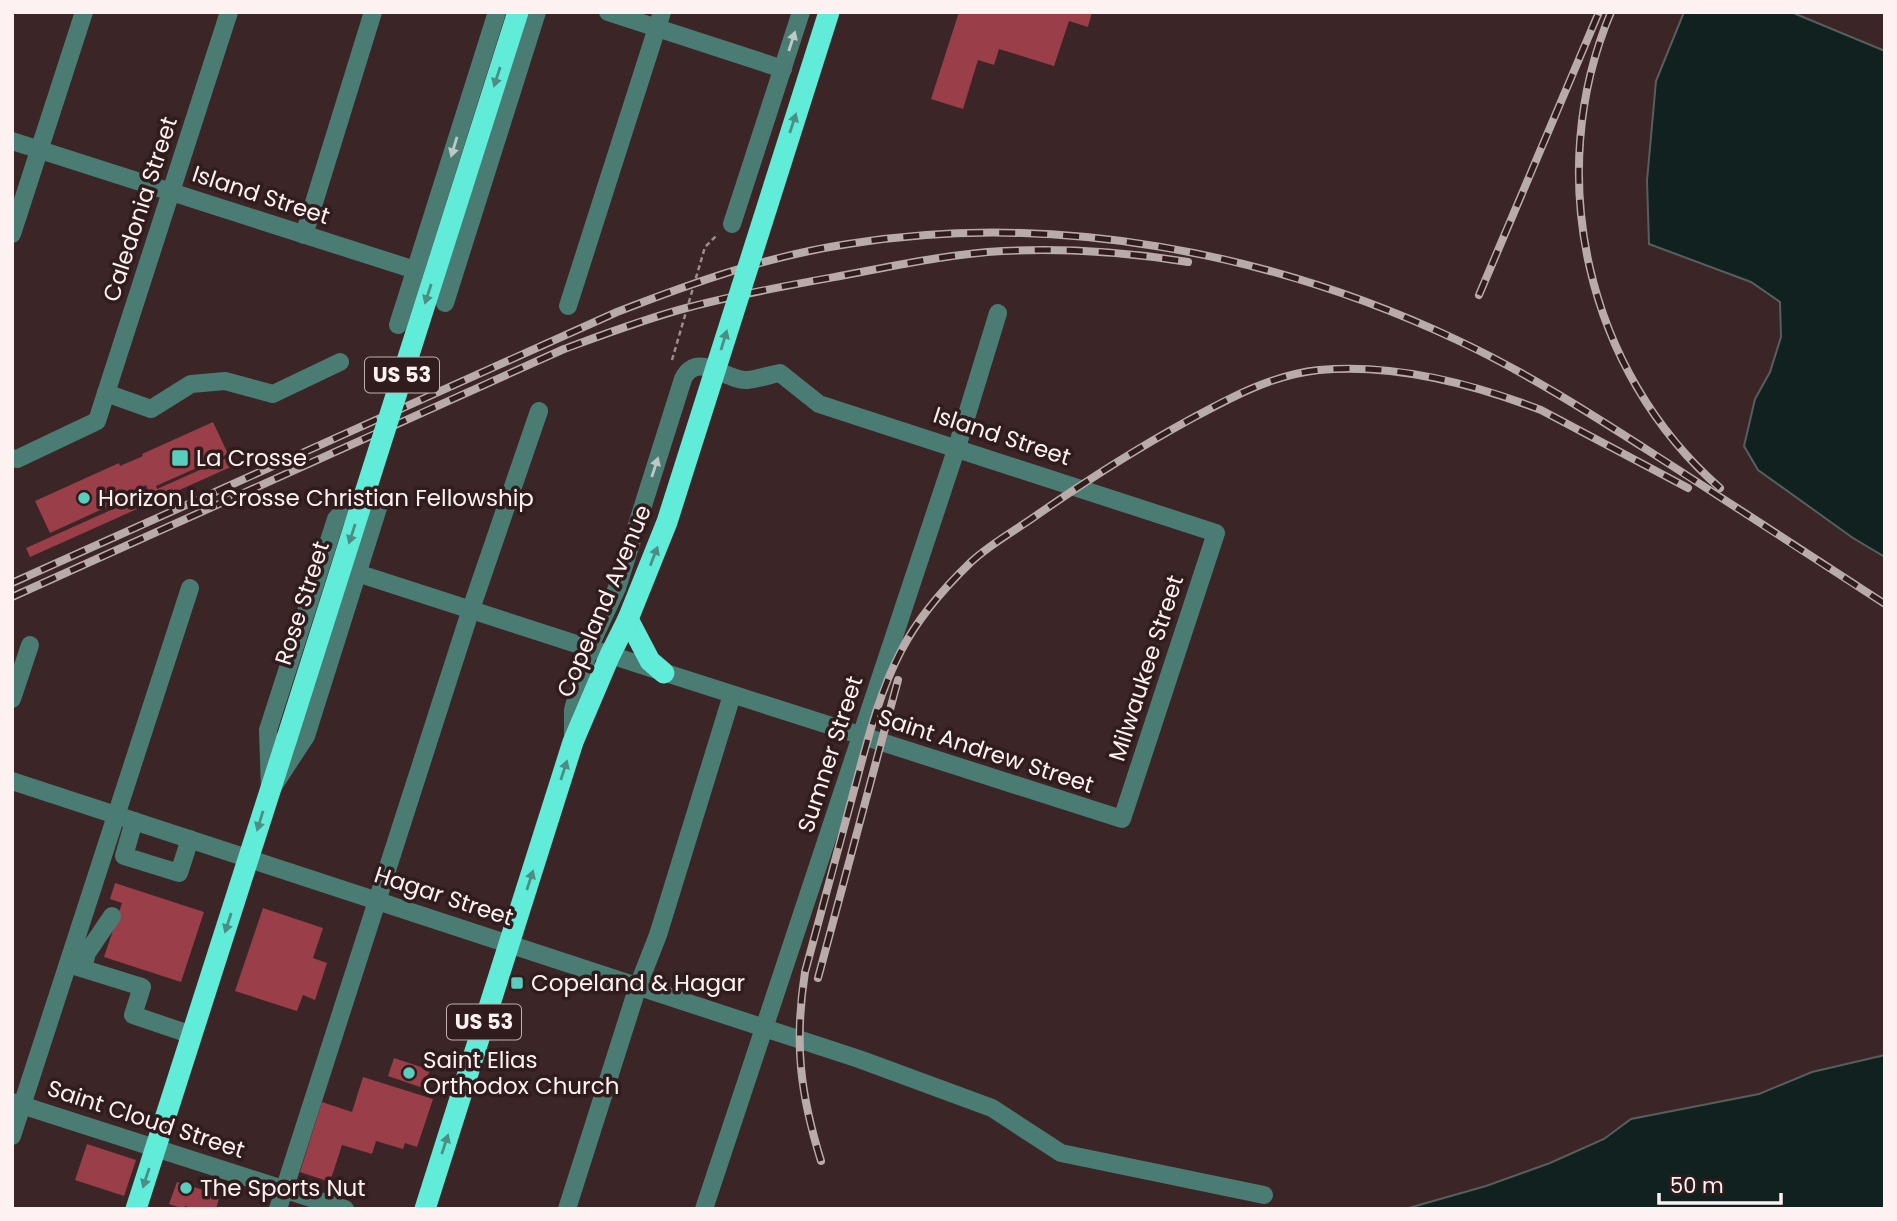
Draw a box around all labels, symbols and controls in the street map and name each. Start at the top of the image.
one-way arrow [787,30,798,51]
one-way arrow [491,67,502,88]
street label: Caledonia Street [95,112,185,306]
one-way arrow [789,112,799,133]
one-way arrow [448,137,459,158]
street label: Island Street [188,158,334,232]
one-way arrow [422,284,433,305]
one-way arrow [719,329,729,350]
road number: US 53 [365,358,439,392]
street label: Island Street [929,399,1075,473]
place label: La Crosse [196,442,307,474]
marker: La Crosse [170,448,190,468]
one-way arrow [651,456,661,477]
place label: Horizon La Crosse Christian Fellowship [98,482,534,514]
marker: Horizon La Crosse Christian Fellowship [76,490,92,506]
street label: Copeland Avenue [549,500,659,702]
one-way arrow [346,524,356,545]
street label: Rose Street [267,537,337,669]
one-way arrow [649,546,660,567]
street label: Milwaukee Street [1101,571,1191,765]
street label: Sumner Street [790,672,870,836]
street label: Saint Andrew Street [874,701,1098,801]
one-way arrow [559,759,569,780]
one-way arrow [255,811,265,832]
street label: Hagar Street [370,858,518,934]
one-way arrow [525,870,535,891]
one-way arrow [222,912,233,933]
place label: Copeland & Hagar [531,967,745,999]
marker: Copeland & Hagar [509,975,525,991]
road number: US 53 [447,1004,521,1040]
place label: Saint Elias Orthodox Church [423,1044,619,1102]
marker: Saint Elias Orthodox Church [401,1065,417,1081]
street label: Saint Cloud Street [43,1072,249,1166]
one-way arrow [441,1133,451,1154]
scale bar [1659,1162,1782,1206]
one-way arrow [140,1168,150,1189]
text: 50 m [1670,1171,1724,1200]
place label: The Sports Nut [200,1172,366,1204]
marker: The Sports Nut [178,1180,194,1196]

